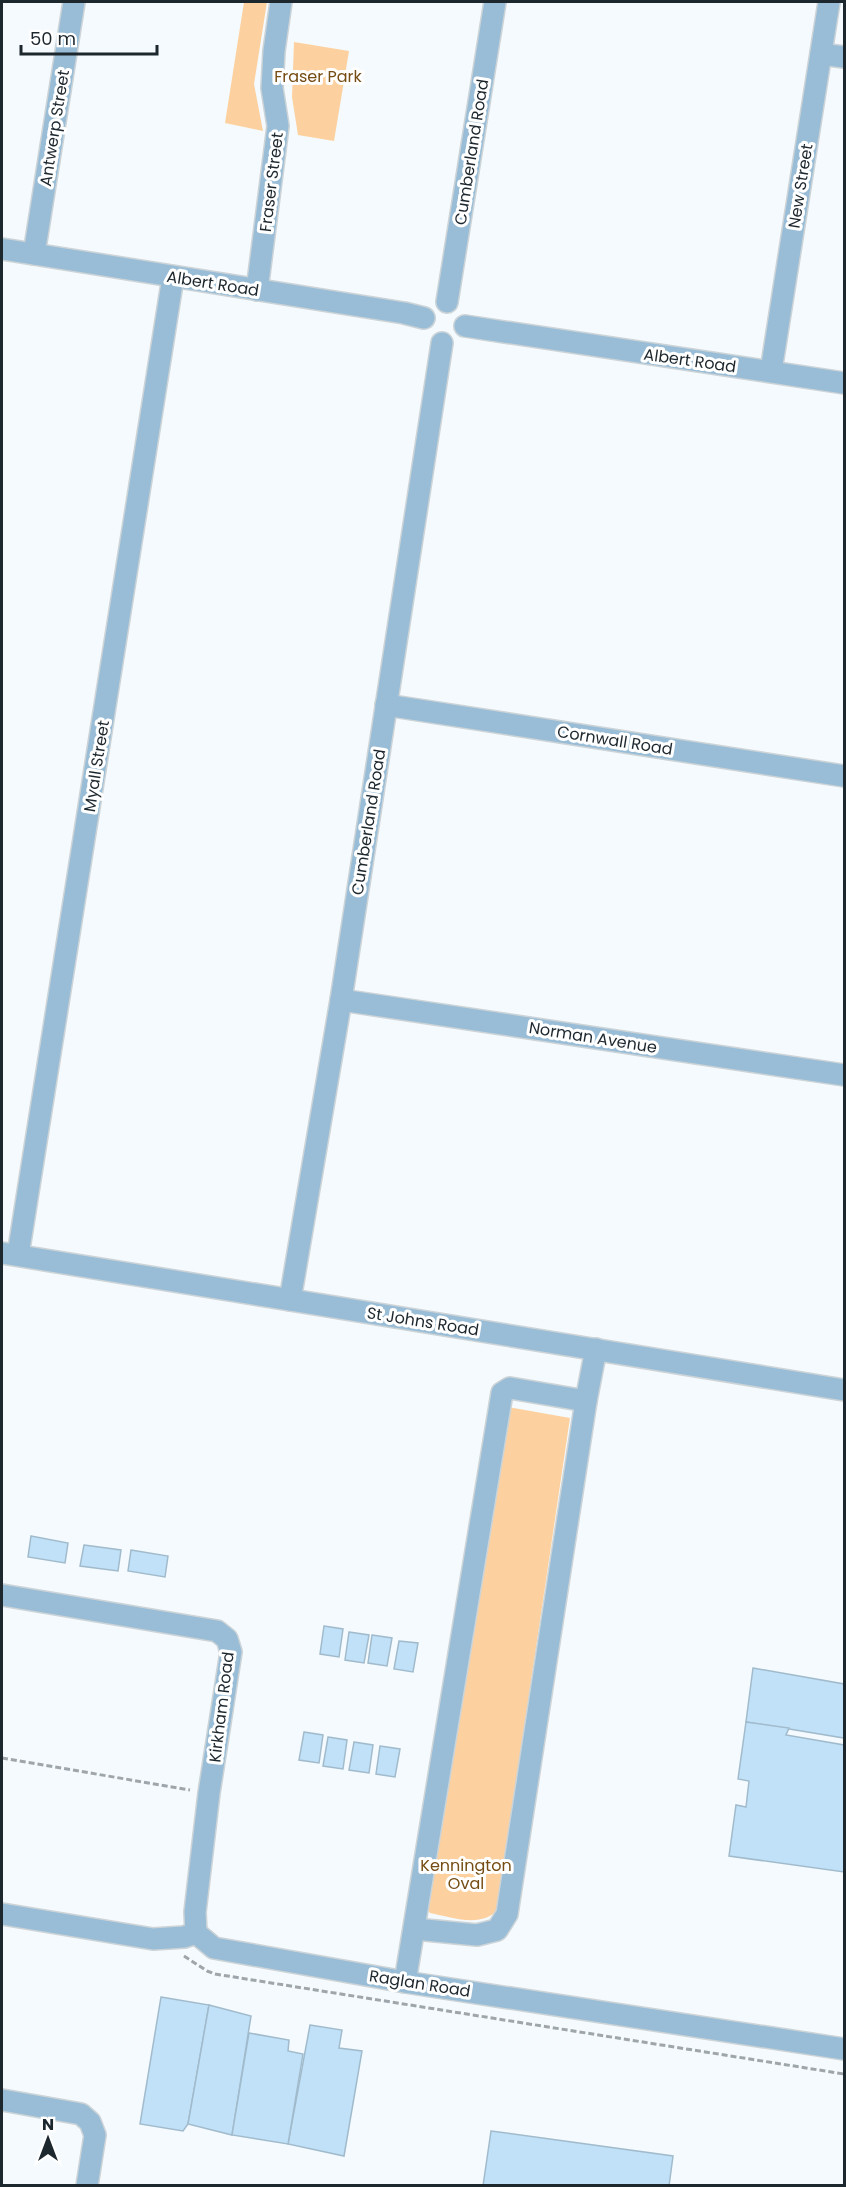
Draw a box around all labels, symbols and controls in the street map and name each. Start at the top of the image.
scale bar [21,18,158,56]
text: 50 m [30,26,76,51]
park label: Fraser Park [274,65,363,88]
street label: Antwerp Street [34,68,75,188]
street label: Cumberland Road [449,77,494,227]
street label: Fraser Street [254,131,289,233]
street label: New Street [782,142,819,230]
street label: Albert Road [165,265,261,302]
street label: Albert Road [642,343,738,378]
street label: Myall Street [78,718,115,814]
street label: Cornwall Road [556,720,674,761]
street label: Cumberland Road [346,747,391,897]
street label: Norman Avenue [527,1016,659,1059]
street label: St Johns Road [365,1301,480,1342]
street label: Kirkham Road [203,1651,240,1764]
park label: Kennington Oval [420,1854,512,1895]
street label: Raglan Road [368,1964,472,2003]
north arrow [18,2109,78,2169]
text: N [42,2113,54,2136]

